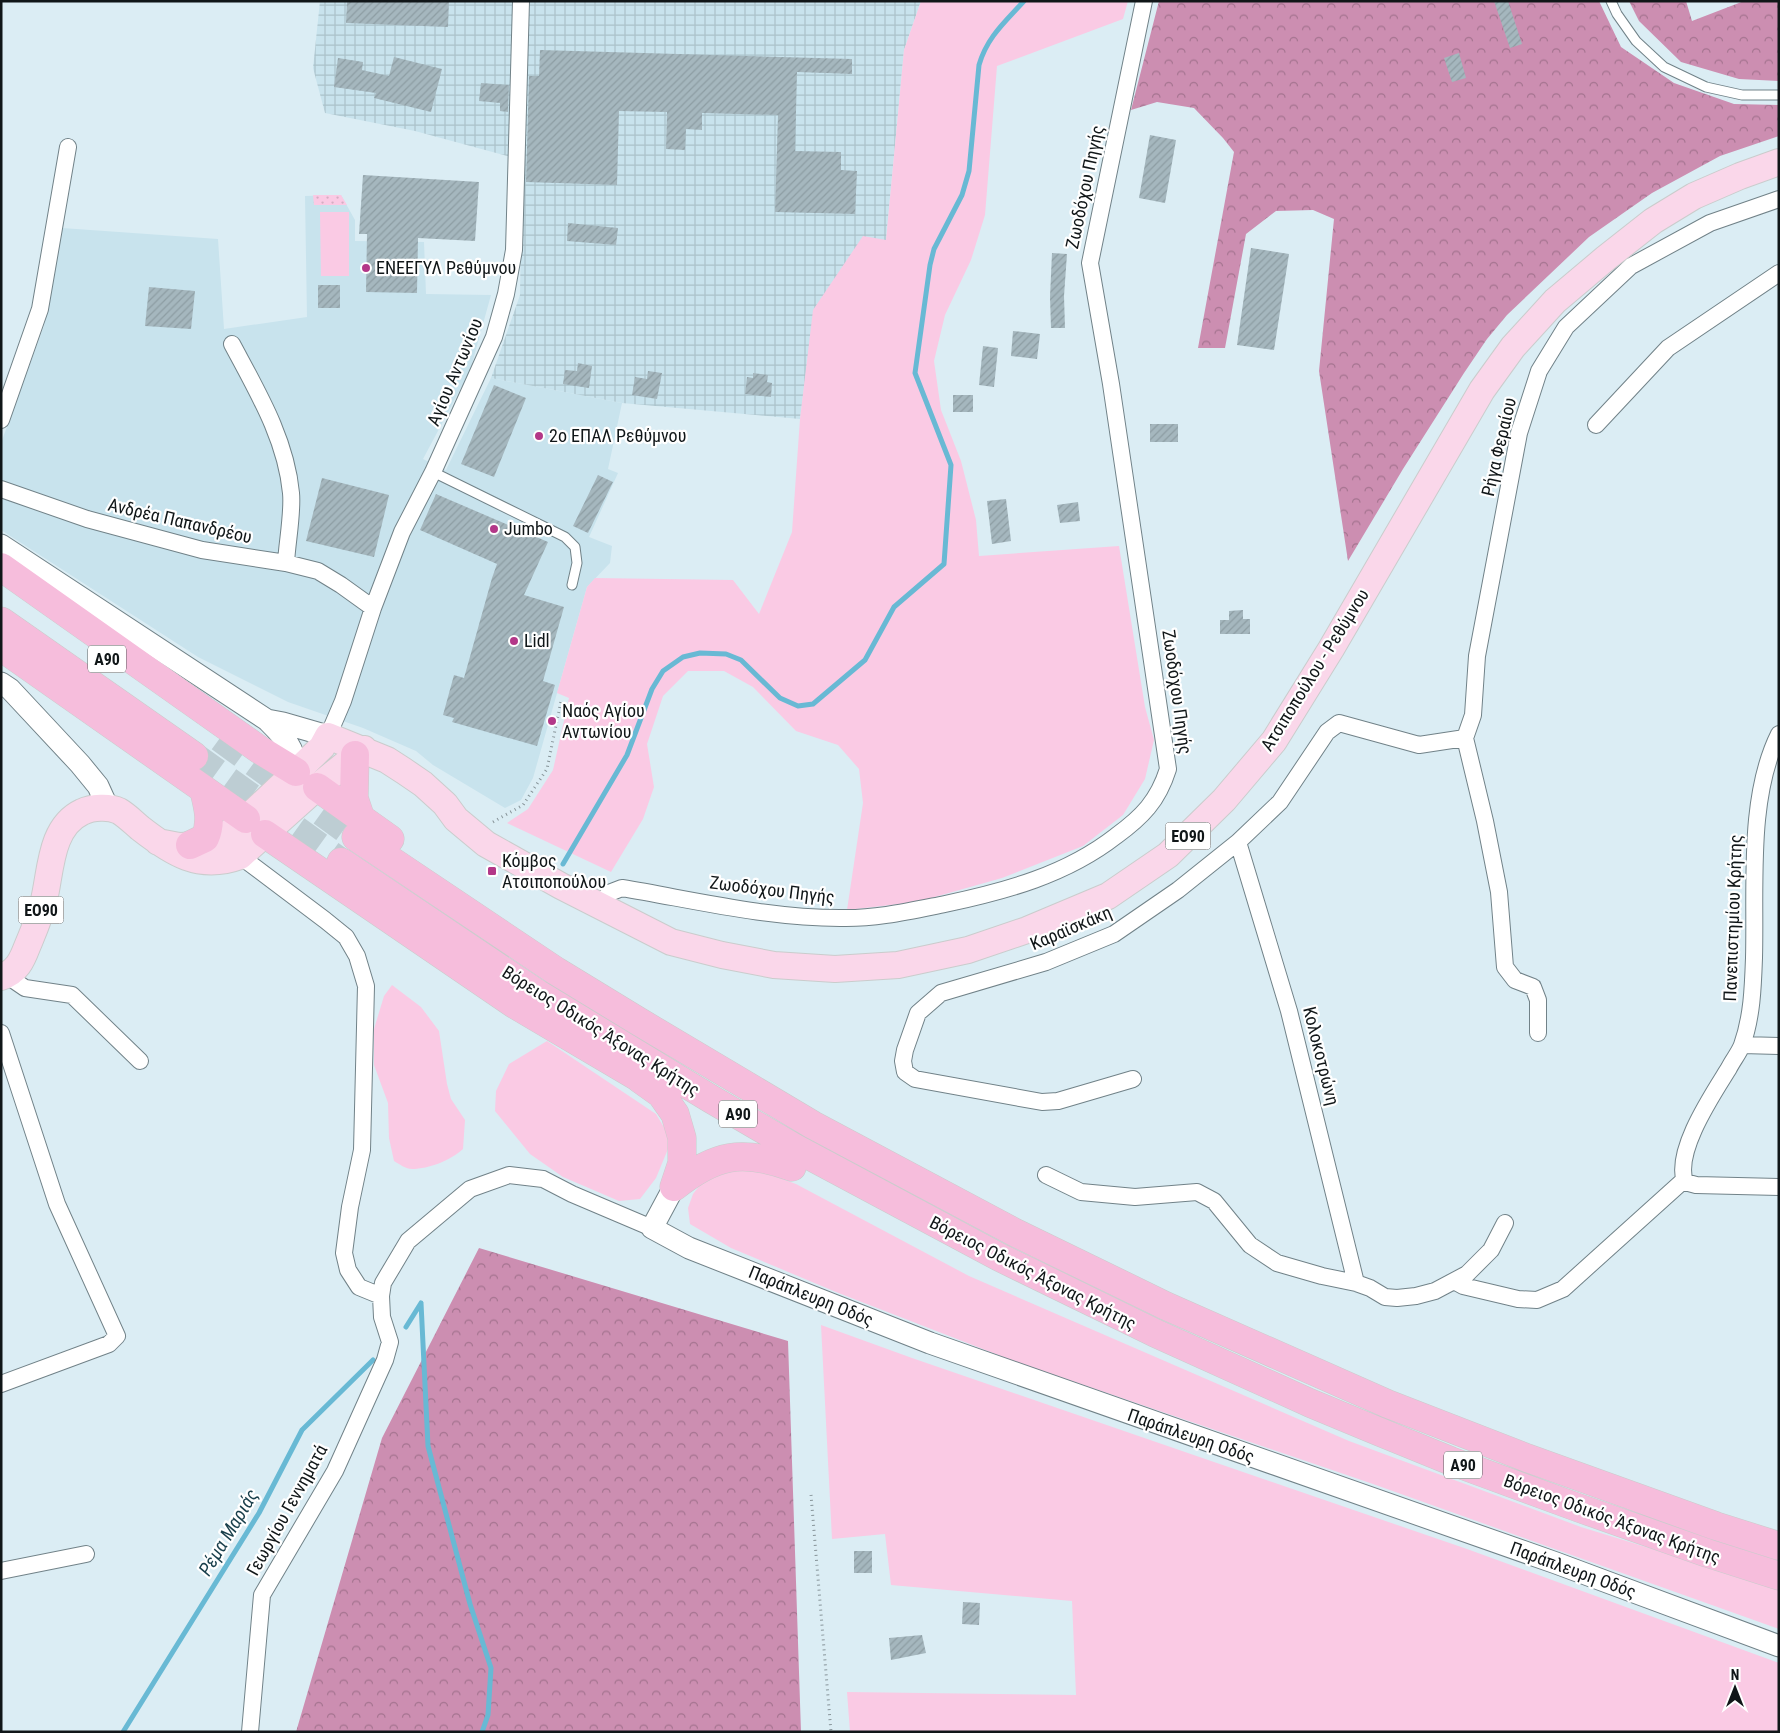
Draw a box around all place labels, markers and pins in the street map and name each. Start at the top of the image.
place label: ΕΝΕΕΓΥΛ Ρεθύμνου [376,257,516,278]
marker: ΕΝΕΕΓΥΛ Ρεθύμνου [360,262,372,274]
place label: 2ο ΕΠΑΛ Ρεθύμνου [549,425,686,446]
marker: 2ο ΕΠΑΛ Ρεθύμνου [533,430,545,442]
place label: Jumbo [504,518,553,539]
marker: Jumbo [488,523,500,535]
place label: Lidl [524,630,550,651]
marker: Lidl [508,635,520,647]
place label: Ναός Αγίου Αντωνίου [562,700,645,742]
marker: Ναός Αγίου Αντωνίου [546,715,558,727]
place label: Κόμβος Ατσιποπούλου [502,850,606,892]
marker: Κόμβος Ατσιποπούλου [486,865,498,877]

